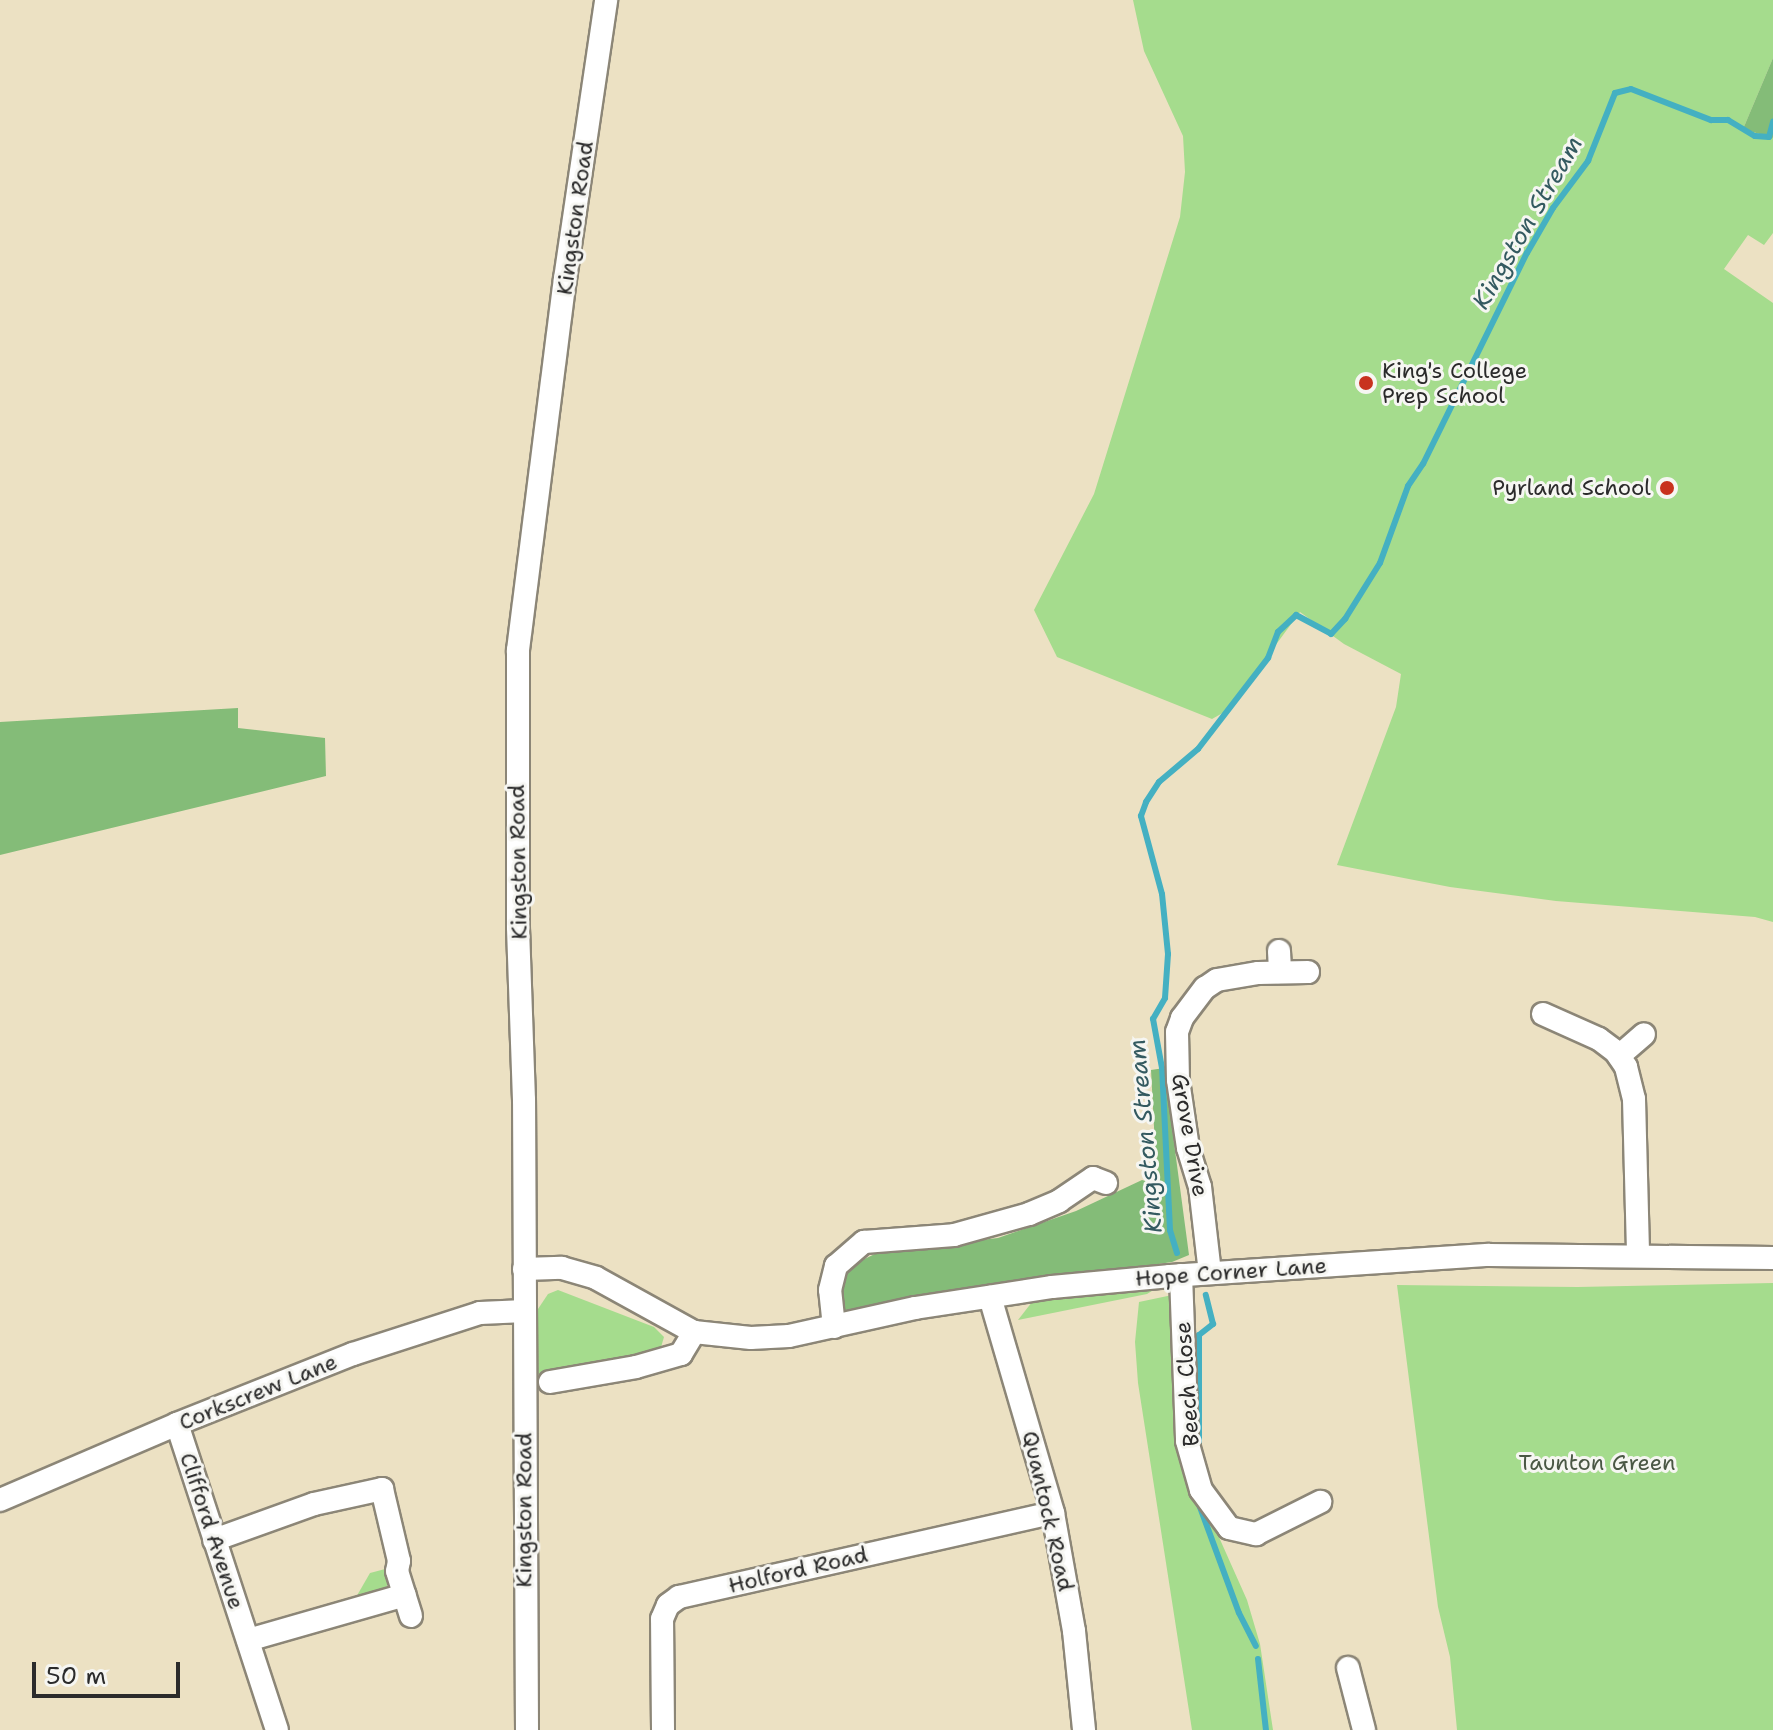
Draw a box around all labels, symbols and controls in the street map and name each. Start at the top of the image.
water label: Kingston Stream [1467,131,1589,315]
street label: Kingston Road [551,139,599,297]
place label: King's College Prep School [1382,357,1527,408]
marker: King's College Prep School [1357,374,1375,392]
place label: Pyrland School [1492,475,1651,501]
marker: Pyrland School [1658,479,1676,497]
street label: Kingston Road [503,784,533,940]
water label: Kingston Stream [1123,1038,1169,1234]
street label: Grove Drive [1166,1071,1214,1199]
street label: Hope Corner Lane [1134,1252,1328,1292]
street label: Beech Close [1169,1321,1205,1447]
street label: Corkscrew Lane [175,1348,341,1436]
street label: Quantock Road [1017,1428,1079,1594]
street label: Kingston Road [511,1432,537,1588]
street label: Clifford Avenue [174,1449,250,1613]
park label: Taunton Green [1518,1450,1676,1476]
street label: Holford Road [726,1541,870,1599]
scale bar [36,1646,184,1696]
text: 50 m [46,1660,106,1692]

